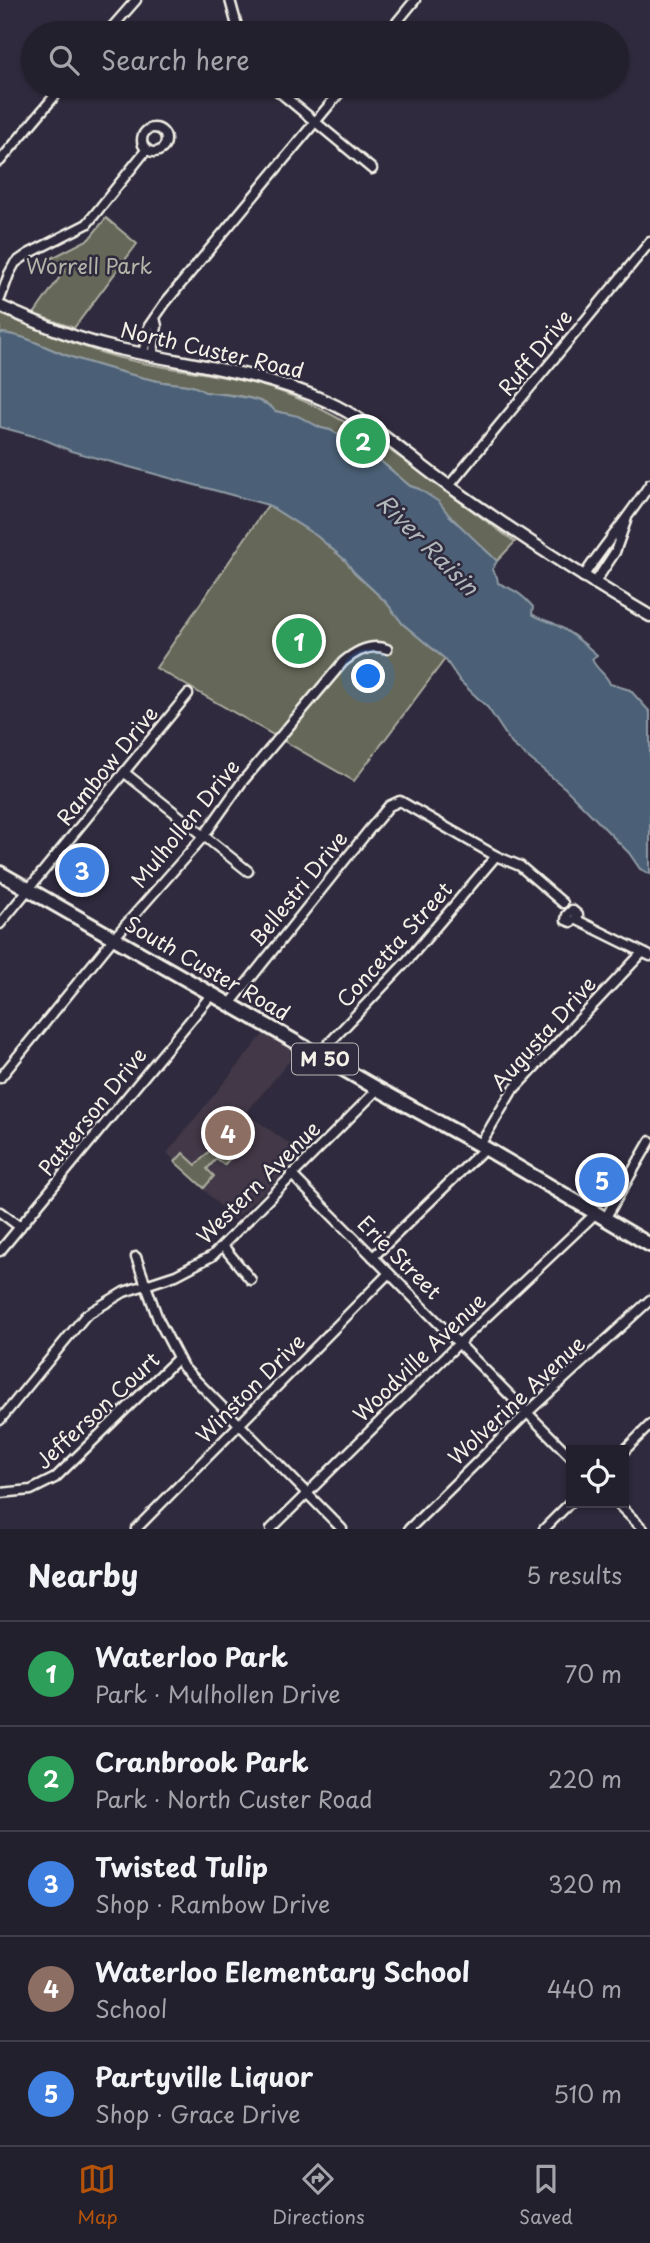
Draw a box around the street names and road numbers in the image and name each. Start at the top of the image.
street label: Ruff Drive [490,302,579,402]
street label: North Custer Road [118,312,307,386]
street label: Rambow Drive [48,698,165,832]
street label: Mulhollen Drive [122,751,247,894]
street label: Bellestri Drive [241,823,354,953]
street label: Concetta Street [328,874,459,1014]
street label: South Custer Road [119,907,297,1028]
street label: Augusta Drive [482,968,603,1097]
street label: Patterson Drive [30,1040,153,1182]
road number: M 50 [292,1044,358,1074]
street label: Western Avenue [188,1112,327,1251]
street label: Erie Street [351,1207,450,1306]
street label: Woodville Avenue [345,1285,492,1429]
street label: Winston Drive [187,1325,312,1450]
street label: Wolverine Avenue [440,1327,591,1472]
street label: Jefferson Court [27,1343,166,1476]

